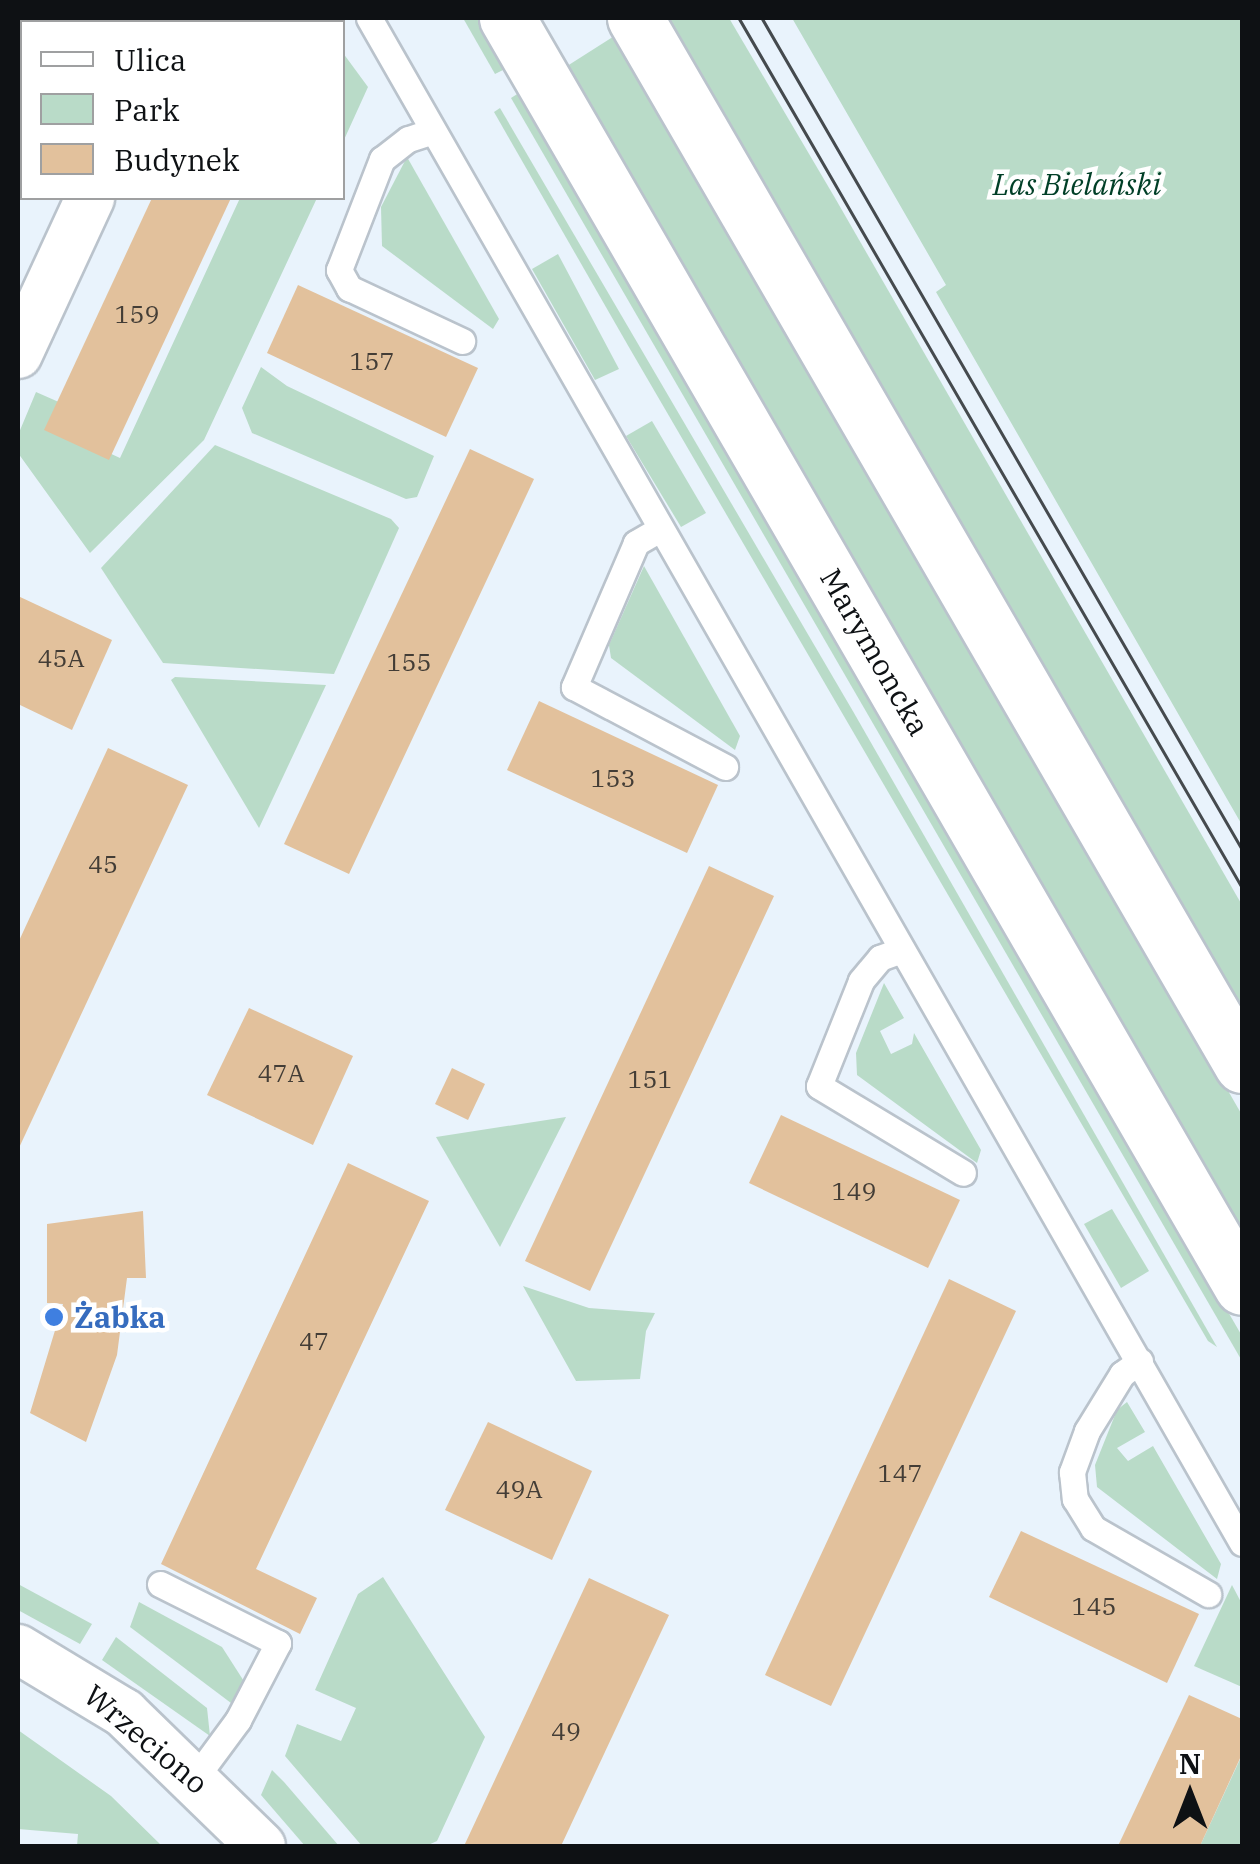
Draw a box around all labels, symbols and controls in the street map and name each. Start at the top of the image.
legend [20,20,345,200]
text: Ulica [114,40,186,79]
text: Park [114,90,180,129]
text: Budynek [114,140,239,179]
park label: Las Bielański [993,166,1161,202]
house number: 159 [115,299,159,329]
house number: 157 [350,346,394,376]
street label: Marymoncka [813,562,937,742]
house number: 45A [37,643,85,673]
house number: 155 [387,647,431,677]
house number: 153 [591,763,635,793]
house number: 45 [88,849,118,879]
house number: 47A [257,1058,305,1088]
house number: 151 [628,1064,672,1094]
house number: 149 [832,1176,876,1206]
place label: Żabka [74,1299,166,1335]
marker: Żabka [43,1306,65,1328]
house number: 47 [299,1326,329,1356]
house number: 147 [878,1458,922,1488]
house number: 49A [495,1474,543,1504]
house number: 145 [1072,1591,1116,1621]
street label: Wrzeciono [77,1677,215,1801]
house number: 49 [551,1716,581,1746]
north arrow [1140,1744,1240,1844]
text: N [1179,1745,1201,1782]

